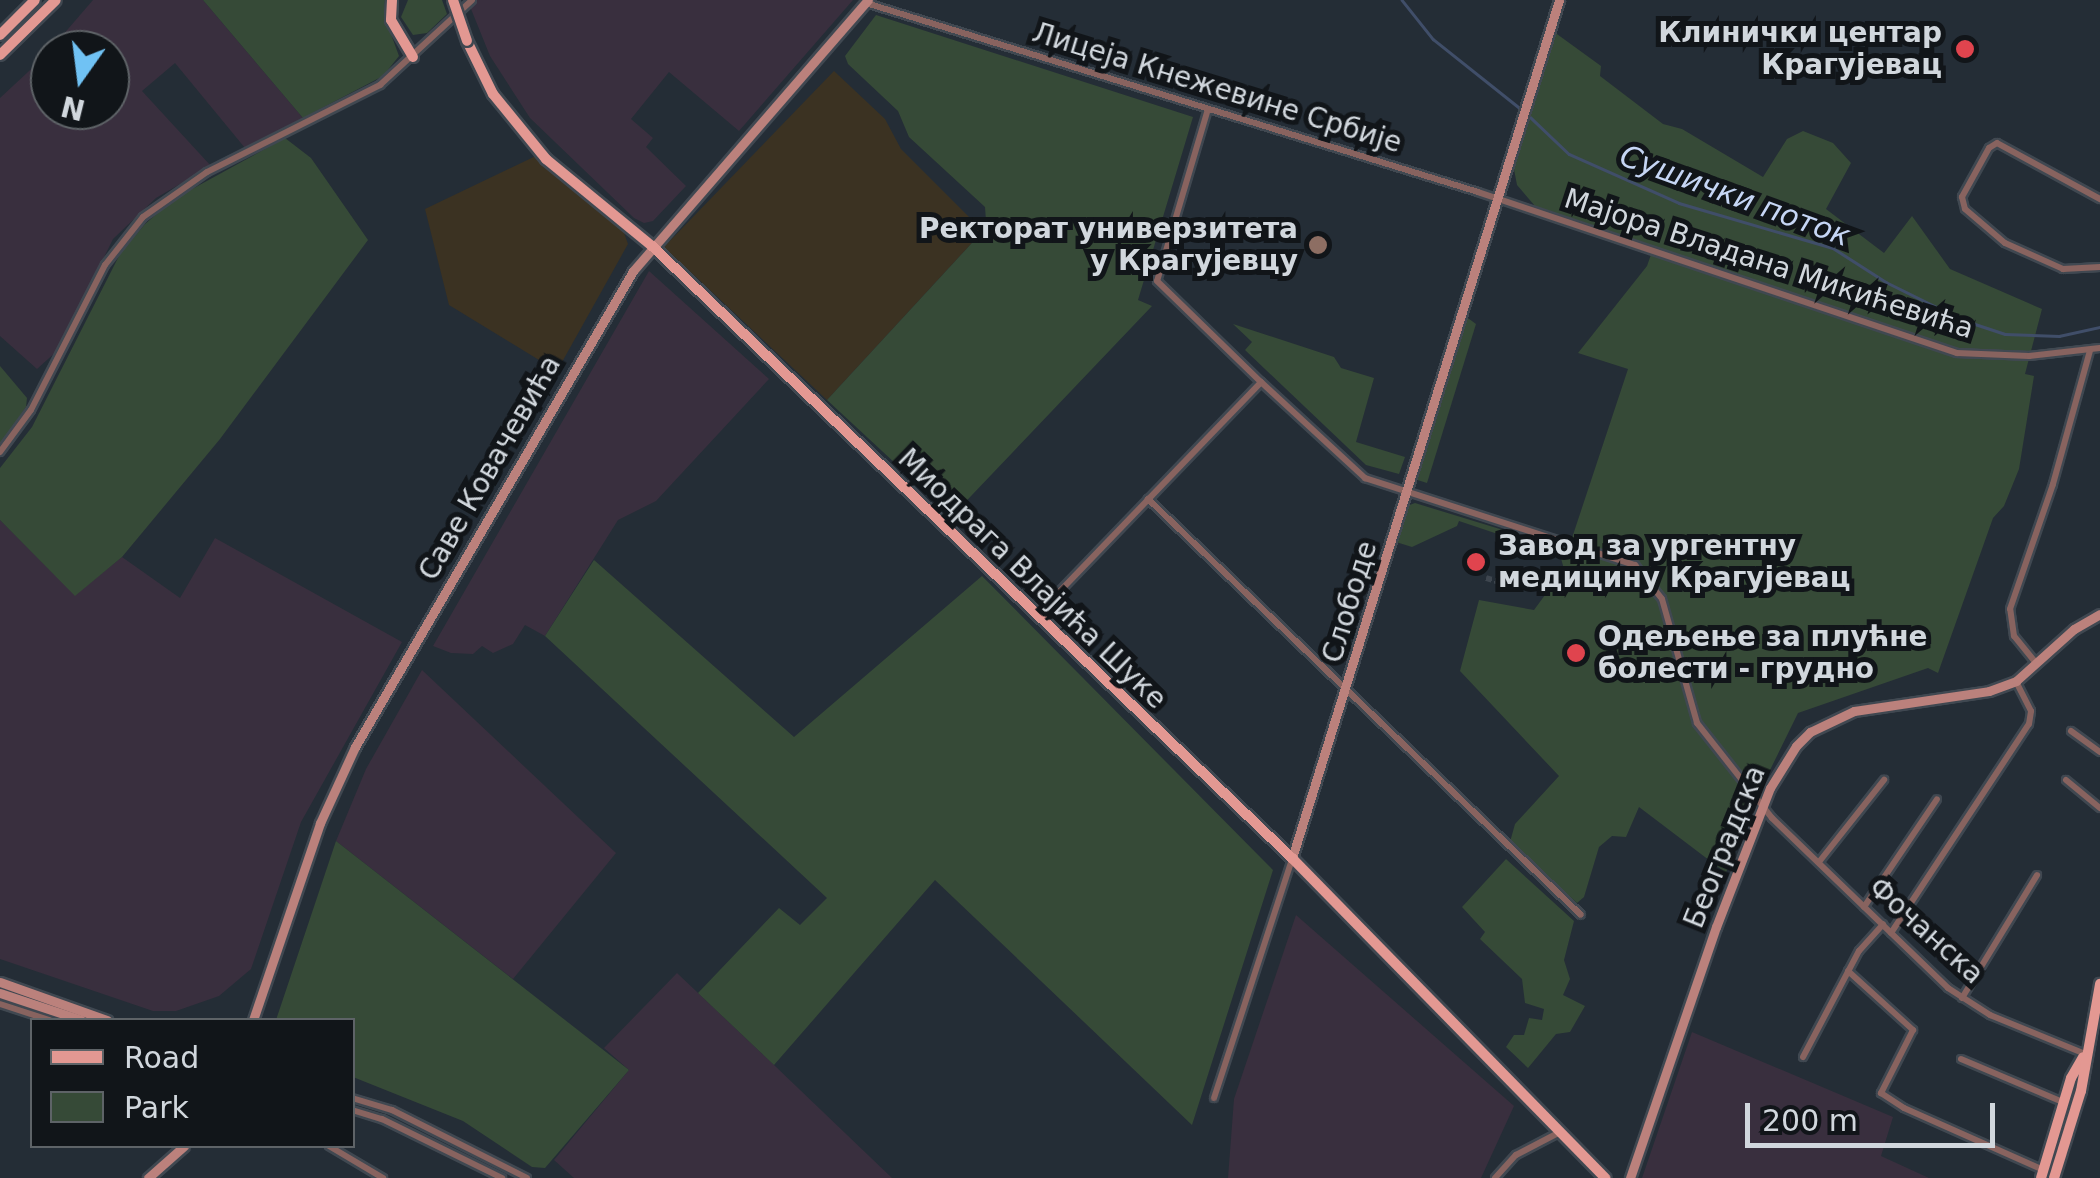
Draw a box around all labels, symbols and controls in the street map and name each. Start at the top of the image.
street label: Лицеја Кнежевине Србије [1028,16,1406,160]
place label: Клинички центар Крагујевац [1658,16,1942,82]
north arrow [30,30,130,130]
marker: Клинички центар Крагујевац [1952,36,1978,62]
text: N [58,89,88,126]
water label: Сушички поток [1615,138,1855,254]
street label: Мајора Владана Микићевића [1560,182,1978,346]
place label: Ректорат универзитета у Крагујевцу [919,212,1298,278]
marker: Ректорат универзитета у Крагујевцу [1307,234,1329,256]
street label: Саве Ковачевића [412,350,568,586]
street label: Миодрага Влајића Шуке [891,442,1173,716]
place label: Завод за ургентну медицину Крагујевац [1498,529,1850,595]
street label: Слободе [1316,537,1384,667]
marker: Завод за ургентну медицину Крагујевац [1463,549,1489,575]
place label: Одељење за плућне болести - грудно [1598,620,1928,686]
marker: Одељење за плућне болести - грудно [1563,640,1589,666]
street label: Београдска [1677,761,1773,933]
street label: Фочанска [1862,871,1990,991]
legend [30,1018,355,1148]
text: Road [124,1040,199,1075]
scale bar [1750,1083,2000,1145]
text: Park [124,1090,189,1125]
text: 200 m [1762,1103,1858,1138]

